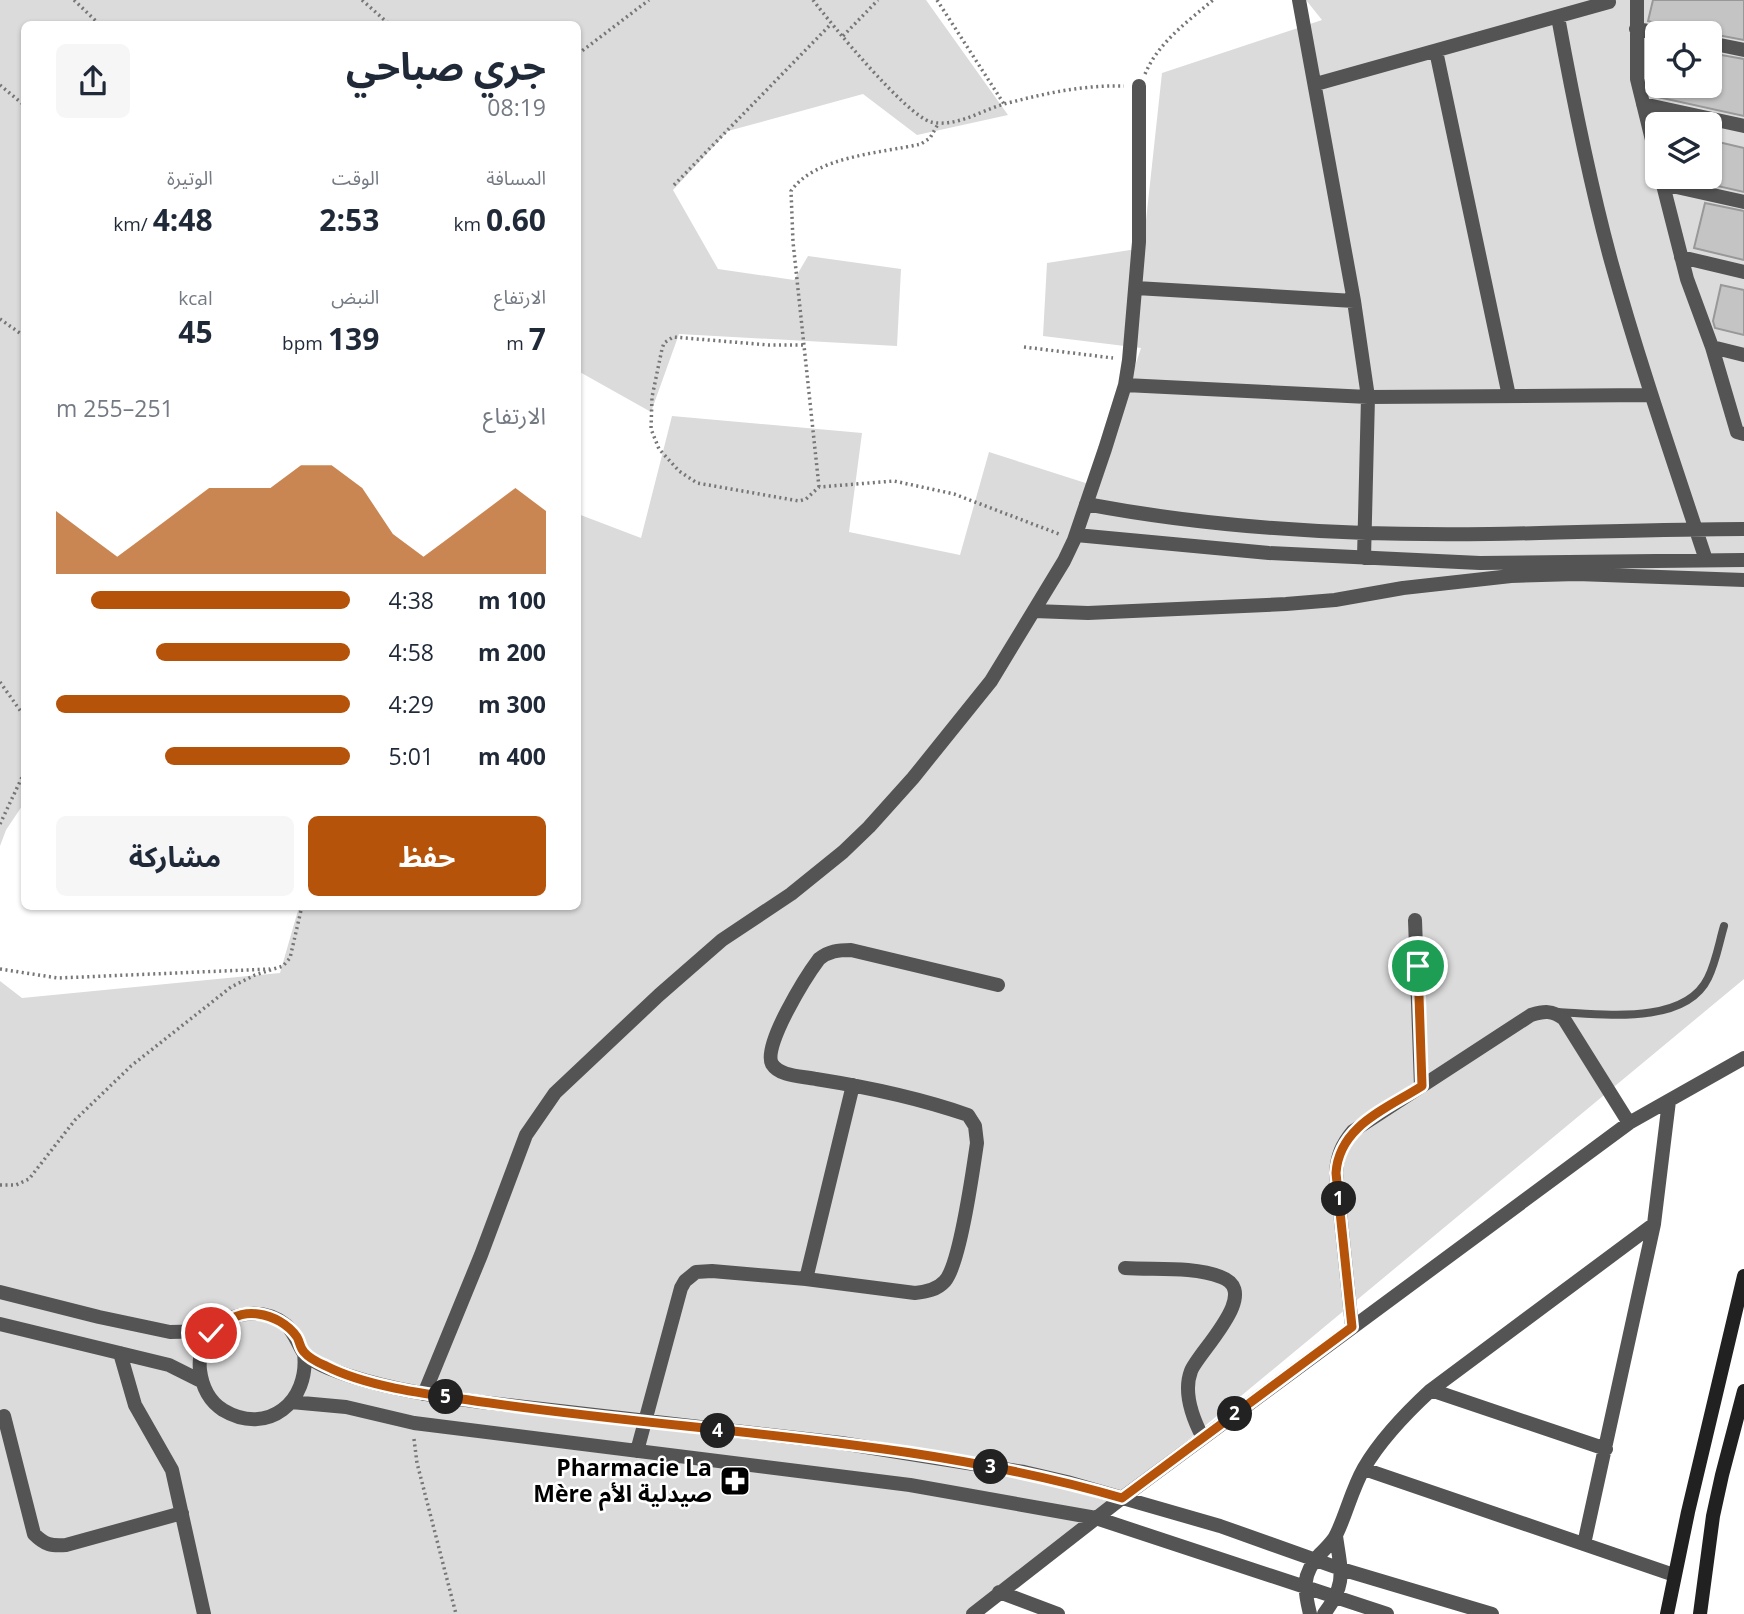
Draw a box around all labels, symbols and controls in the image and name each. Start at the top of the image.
map controls [1645,21,1722,189]
button: locate [1645,21,1722,98]
text: جري صباحي [346,39,546,91]
button: share [56,44,130,118]
text: 08:19 [487,91,546,123]
button: layers [1645,112,1722,189]
text: الوتيرة [167,165,213,191]
text: الوقت [332,165,379,191]
text: المسافة [486,165,546,191]
text: 4:48 [153,199,213,240]
text: 2:53 [319,199,379,240]
text: 0.60 [486,199,546,240]
text: /km [113,211,153,237]
text: km [453,211,486,237]
text: النبض [331,284,379,310]
text: الارتفاع [494,284,546,310]
text: kcal [178,285,213,311]
text: 45 [178,311,213,352]
text: 139 [328,318,379,359]
text: 7 [529,318,546,359]
text: bpm [282,330,328,356]
text: m [506,330,529,356]
text: 251–255 m [56,392,174,424]
text: الارتفاع [483,399,546,431]
text: 4:38 [389,584,434,616]
text: 100 m [478,584,546,616]
text: 4:58 [389,636,434,668]
text: 200 m [478,636,546,668]
text: 4:29 [389,688,434,720]
text: 300 m [478,688,546,720]
text: 5:01 [389,740,434,772]
text: 400 m [478,740,546,772]
button: مشاركة [56,816,294,896]
button: حفظ [308,816,546,896]
pin [1388,936,1448,996]
icon: arrive [1399,947,1437,985]
pin: 1 [1322,1182,1356,1216]
text: 1 [1333,1185,1344,1211]
pin [181,1303,241,1363]
icon: check [192,1314,230,1352]
pin: 5 [428,1380,464,1414]
text: 5 [440,1383,451,1409]
pin: 2 [1218,1396,1252,1432]
text: 2 [1229,1400,1240,1426]
pin: 4 [700,1414,736,1448]
text: 4 [712,1417,723,1443]
pin: 3 [974,1450,1009,1484]
place label: Pharmacie La Mère صيدلية الأم [533,1451,712,1512]
text: 3 [985,1453,996,1479]
pharmacy icon: Pharmacie La Mère صيدلية الأم [718,1464,752,1498]

